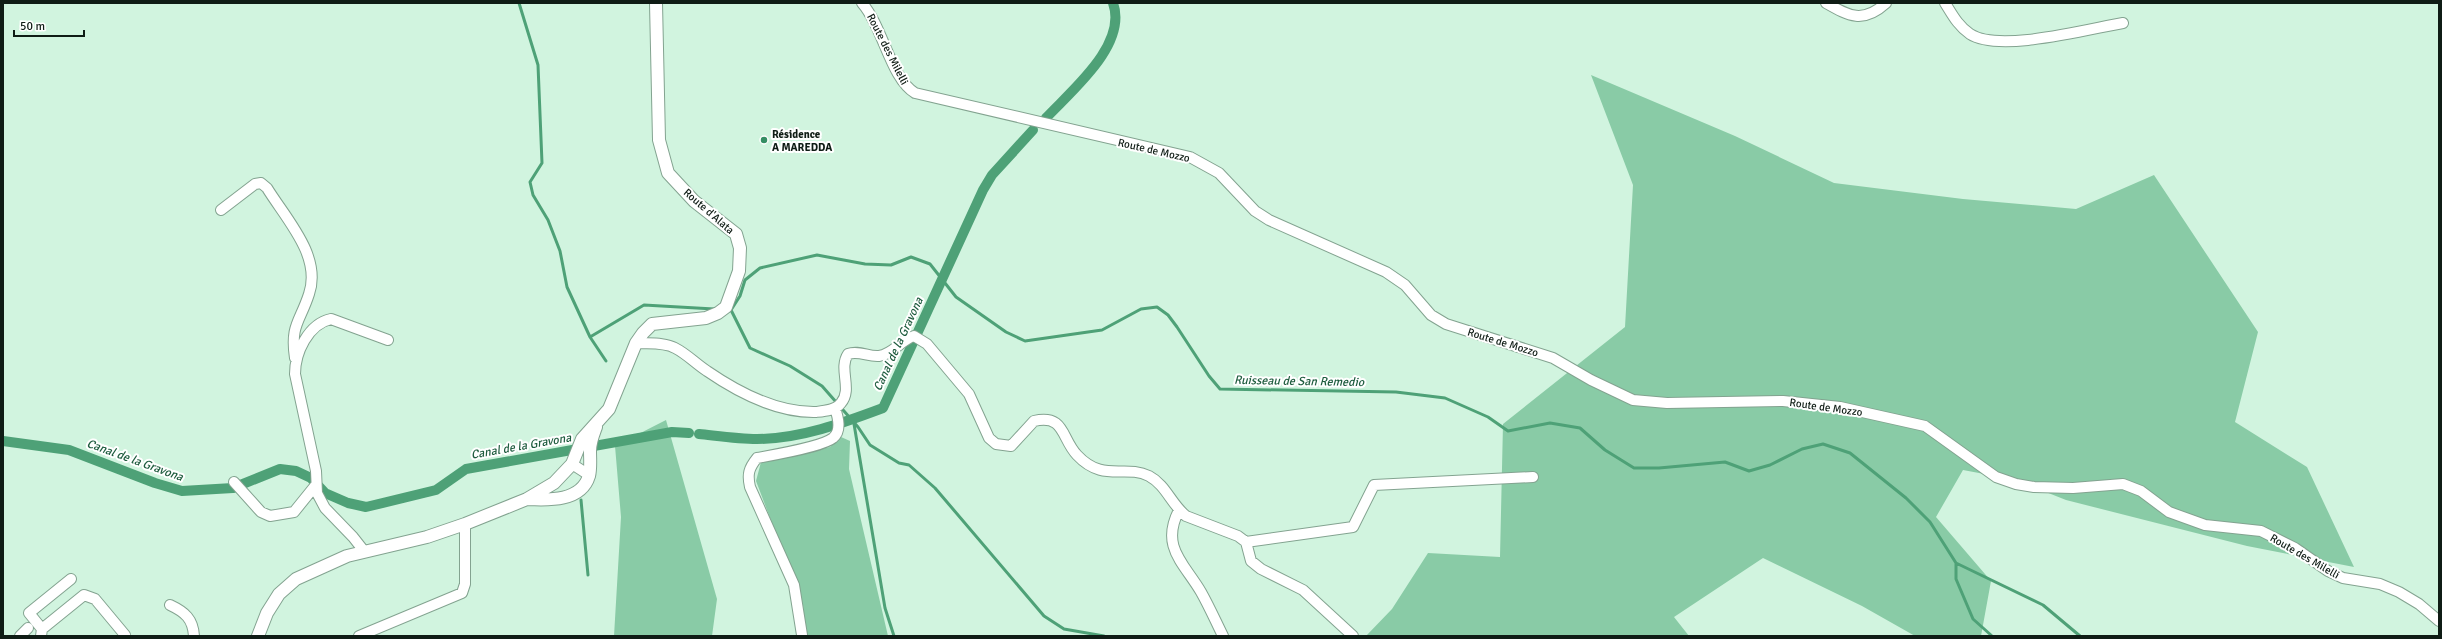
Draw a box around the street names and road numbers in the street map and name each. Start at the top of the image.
street label: Route des Milelli [864,11,911,87]
street label: Route de Mozzo [1117,136,1191,165]
street label: Route d'Alata [681,186,737,237]
street label: Route de Mozzo [1466,326,1540,360]
street label: Route de Mozzo [1789,396,1863,419]
street label: Route des Milelli [2268,531,2342,582]

